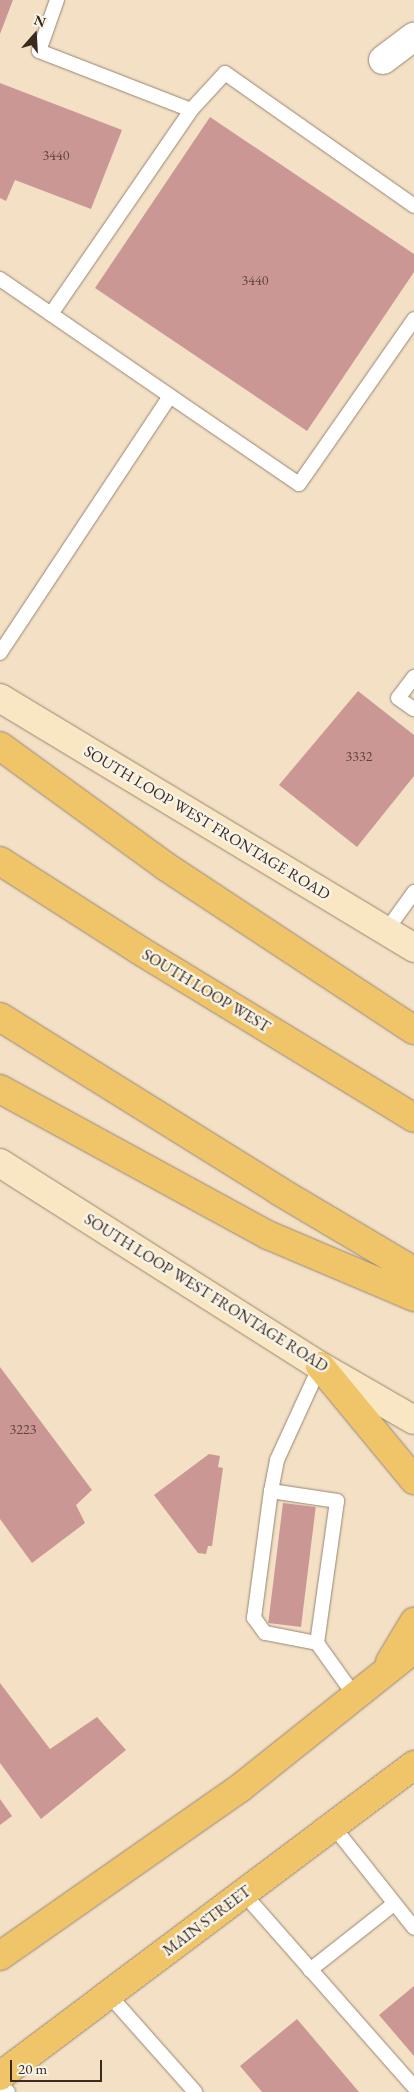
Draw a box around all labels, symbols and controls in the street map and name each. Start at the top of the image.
north arrow [10,10,60,60]
text: N [32,10,48,31]
house number: 3440 [43,147,69,163]
house number: 3440 [242,272,268,288]
street label: SOUTH LOOP WEST FRONTAGE ROAD [80,742,334,904]
house number: 3332 [346,748,372,764]
street label: SOUTH LOOP WEST [138,945,274,1037]
street label: SOUTH LOOP WEST FRONTAGE ROAD [81,1210,331,1376]
house number: 3223 [10,1421,36,1437]
street label: MAIN STREET [159,1882,255,1960]
scale bar [12,2050,105,2082]
text: 20 m [18,2059,47,2078]

